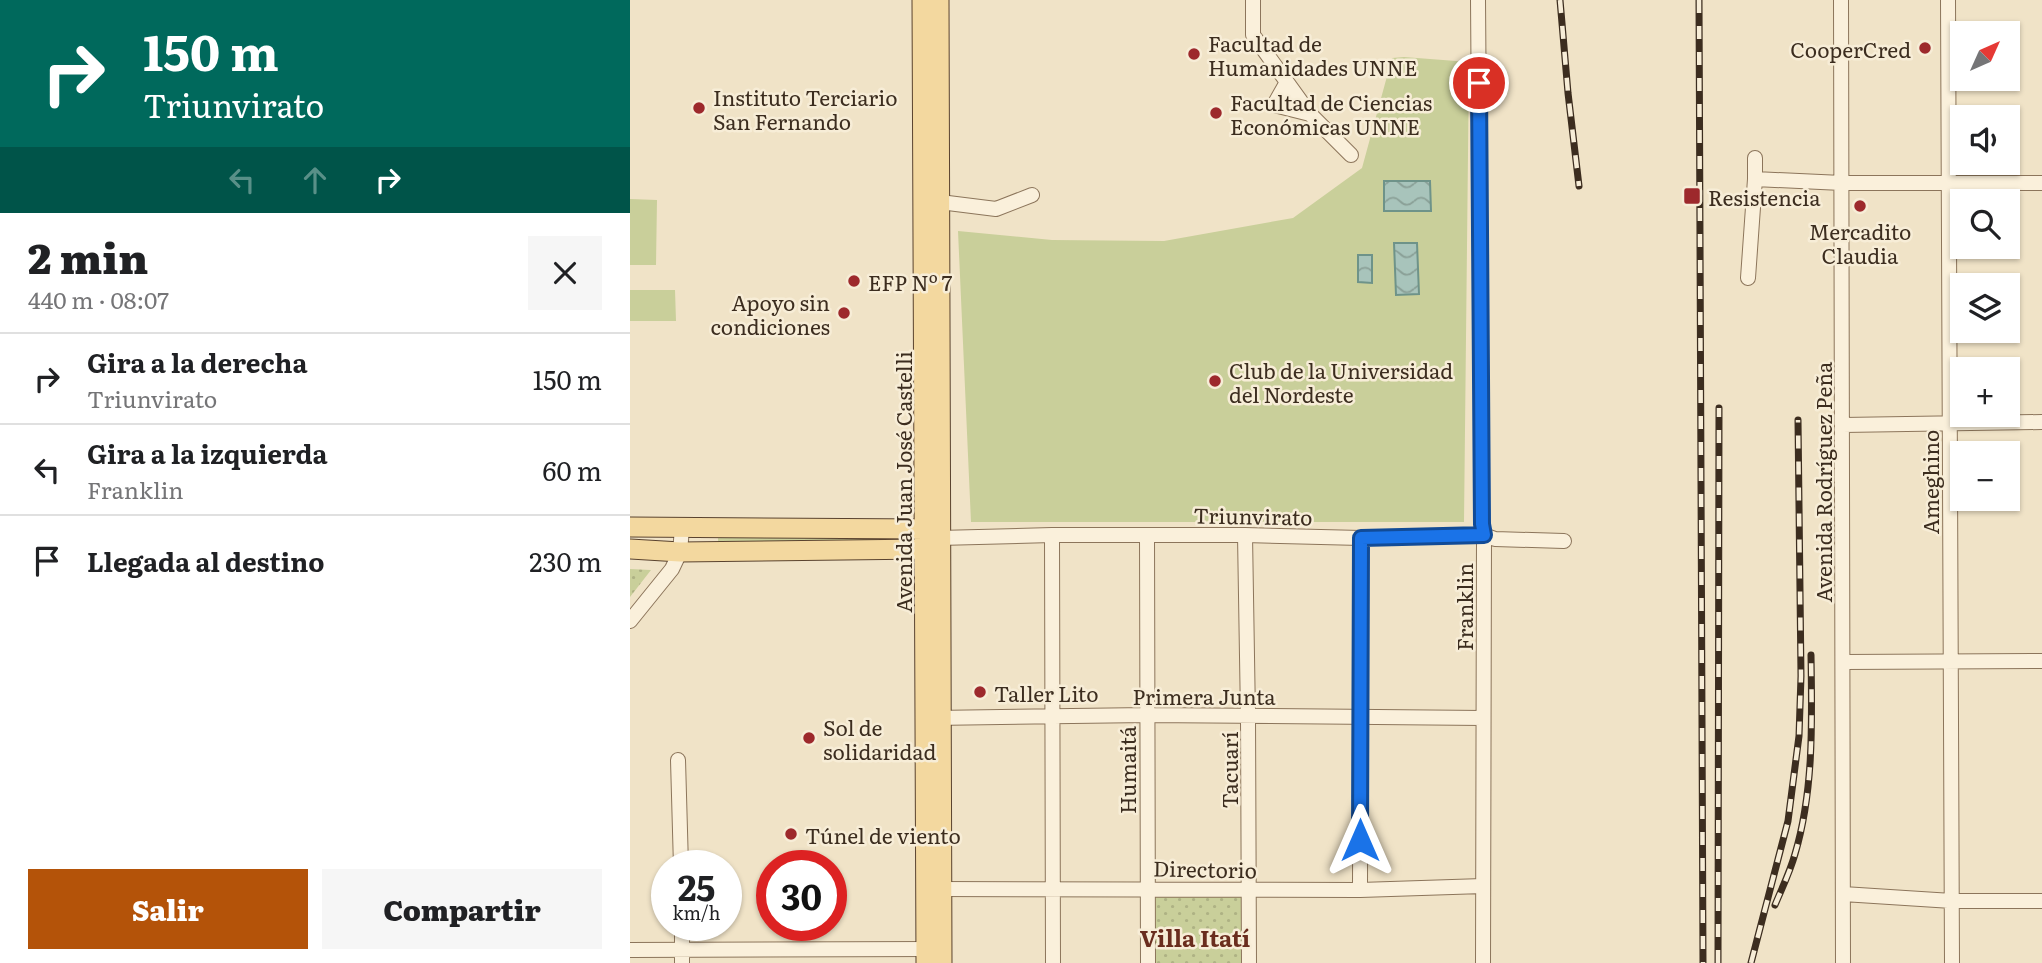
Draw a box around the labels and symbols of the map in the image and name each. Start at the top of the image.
north arrow [1950,21,2020,91]
place label: Facultad de Humanidades UNNE [1208,27,1417,82]
place label: CooperCred [1790,33,1911,64]
marker: CooperCred [1917,40,1933,56]
marker: Facultad de Humanidades UNNE [1186,46,1202,62]
pin [1449,53,1509,113]
place label: Instituto Terciario San Fernando [713,81,898,136]
place label: Facultad de Ciencias Económicas UNNE [1230,86,1432,141]
marker: Instituto Terciario San Fernando [691,100,707,116]
marker: Facultad de Ciencias Económicas UNNE [1208,105,1224,121]
place label: Resistencia [1708,181,1821,212]
marker: Resistencia [1682,186,1702,206]
marker: Mercadito Claudia [1852,198,1868,214]
place label: Mercadito Claudia [1809,215,1911,270]
place label: EFP Nº 7 [868,266,953,297]
marker: EFP Nº 7 [846,273,862,289]
place label: Apoyo sin condiciones [710,286,830,341]
marker: Apoyo sin condiciones [836,305,852,321]
street label: Avenida Juan José Castelli [887,351,918,613]
place label: Club de la Universidad del Nordeste [1229,354,1453,409]
street label: Avenida Rodríguez Peña [1807,361,1838,602]
marker: Club de la Universidad del Nordeste [1207,373,1223,389]
street label: Ameghino [1914,430,1945,534]
street label: Triunvirato [1193,498,1313,532]
street label: Franklin [1448,563,1479,651]
place label: Taller Lito [994,677,1098,708]
street label: Primera Junta [1132,680,1276,711]
marker: Taller Lito [972,684,988,700]
place label: Sol de solidaridad [823,711,936,766]
street label: Humaitá [1111,725,1142,814]
marker: Sol de solidaridad [801,730,817,746]
street label: Tacuarí [1213,731,1244,809]
position arrow [1323,803,1397,877]
place label: Túnel de viento [805,819,961,850]
marker: Túnel de viento [783,826,799,842]
speed limit sign: 30 [756,850,847,941]
street label: Directorio [1153,852,1257,884]
district label: Villa Itatí [1140,920,1250,954]

